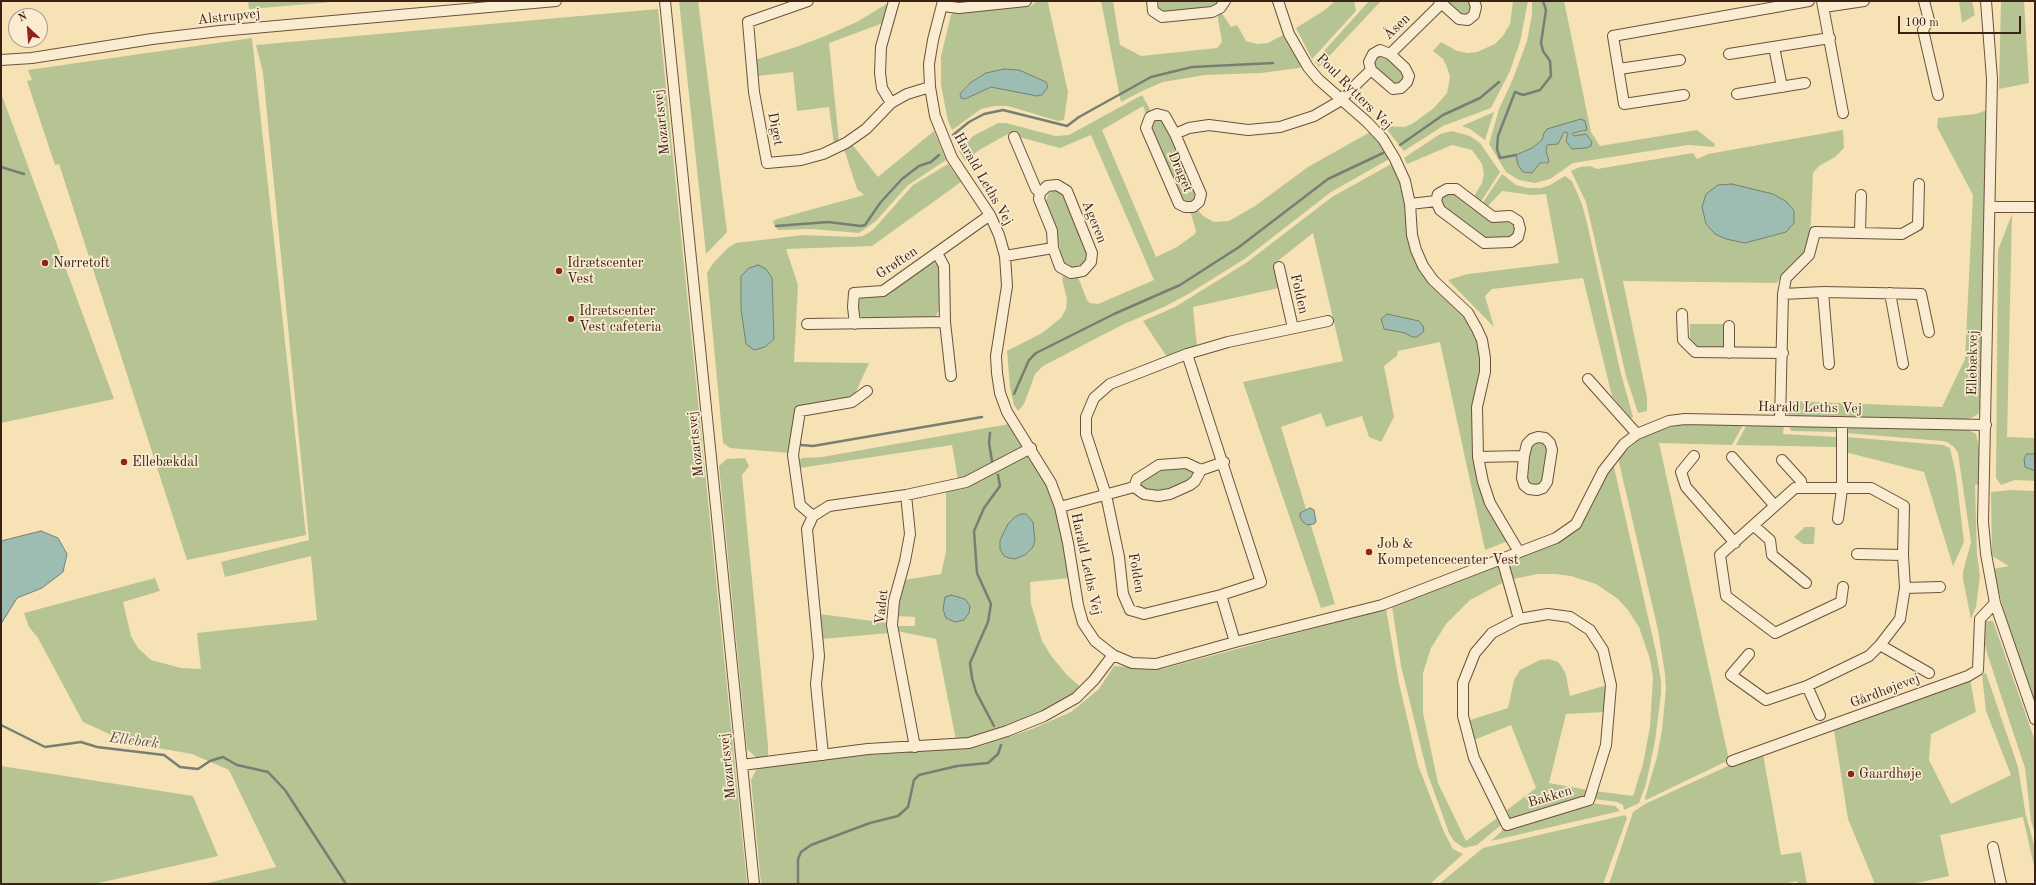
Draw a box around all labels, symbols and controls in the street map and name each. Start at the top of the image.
street label: Alstrupvej [197,5,261,29]
north arrow [8,8,48,48]
scale bar [1900,8,2023,34]
street label: Åsen [1380,10,1414,44]
text: N [17,11,29,24]
text: 100 m [1905,17,1939,29]
street label: Poul Rytters Vej [1312,50,1396,134]
street label: Mozartsvej [650,88,674,156]
street label: Diget [764,111,786,147]
street label: Harald Leths Vej [950,130,1016,228]
street label: Draget [1164,149,1196,195]
street label: Ageren [1078,198,1110,246]
street label: Grøften [873,243,921,283]
place label: Nørretoft [53,255,110,271]
place label: Idrætscenter Vest [567,255,644,288]
marker: Nørretoft [40,258,50,268]
marker: Idrætscenter Vest [554,266,564,276]
street label: Folden [1286,272,1312,316]
place label: Idrætscenter Vest cafeteria [579,303,662,336]
marker: Idrætscenter Vest cafeteria [566,314,576,324]
street label: Ellebækvej [1964,330,1982,396]
street label: Harald Leths Vej [1758,399,1862,417]
street label: Mozartsvej [684,410,708,478]
place label: Ellebækdal [132,454,198,470]
marker: Ellebækdal [119,457,129,467]
street label: Harald Leths Vej [1067,511,1105,617]
place label: Job & Kompetencecenter Vest [1377,536,1519,568]
marker: Job & Kompetencecenter Vest [1364,547,1374,557]
street label: Folden [1124,552,1148,594]
street label: Vadet [872,589,892,625]
street label: Gårdhøjevej [1848,670,1922,712]
water label: Ellebæk [108,729,160,753]
street label: Mozartsvej [716,732,740,800]
place label: Gaardhøje [1859,766,1921,782]
marker: Gaardhøje [1846,769,1856,779]
street label: Bakken [1526,782,1574,812]

